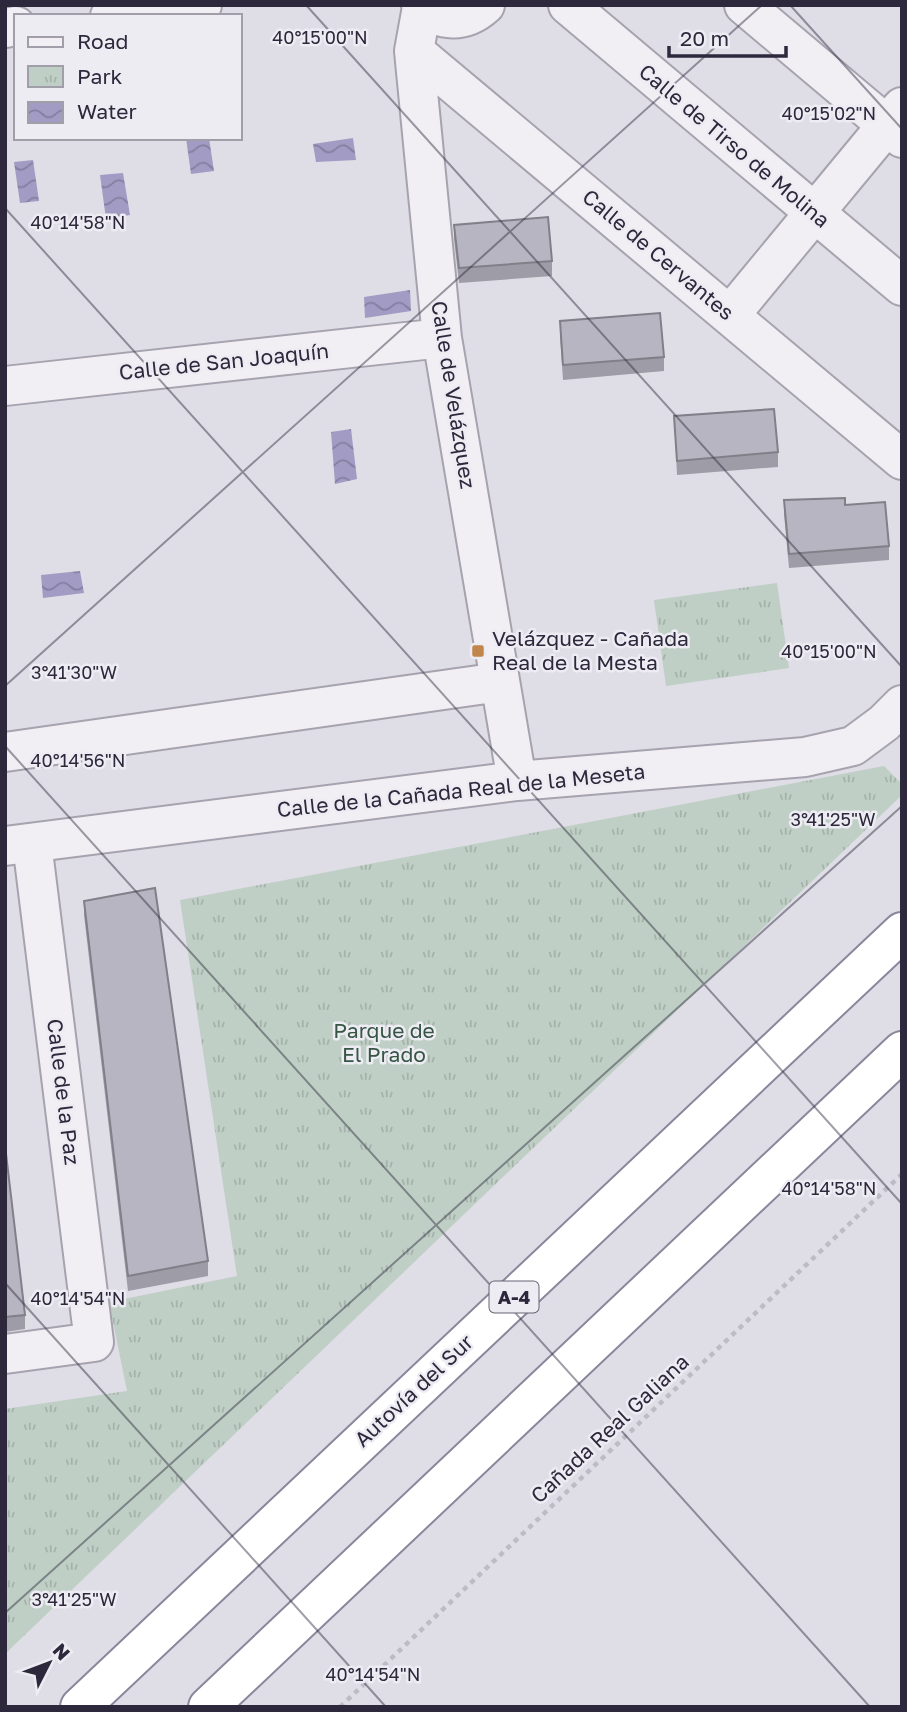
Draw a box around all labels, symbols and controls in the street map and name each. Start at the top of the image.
legend [14,14,242,140]
scale bar [669,14,786,58]
text: 20 m [680,25,729,51]
text: 40°15'00"N [272,26,368,48]
text: Road [77,28,128,54]
street label: Calle de Tirso de Molina [634,58,835,233]
text: Park [77,63,123,89]
text: Water [77,98,137,124]
text: 40°15'02"N [782,102,876,124]
street label: Calle de Cervantes [578,183,740,325]
text: 40°14'58"N [31,211,125,233]
street label: Calle de Velázquez [426,299,482,491]
street label: Calle de San Joaquín [118,337,330,385]
place label: Velázquez - Cañada Real de la Mesta [492,625,689,675]
text: 40°15'00"N [781,640,877,662]
marker: Velázquez - Cañada Real de la Mesta [470,643,486,659]
text: 3°41'30"W [31,661,117,683]
text: 40°14'56"N [31,749,125,771]
street label: Calle de la Cañada Real de la Meseta [276,758,646,822]
text: 3°41'25"W [790,808,876,830]
street label: Calle de la Paz [42,1017,86,1166]
park label: Parque de El Prado [333,1017,435,1067]
text: 40°14'58"N [782,1177,876,1199]
road number: A-4 [490,1282,538,1312]
text: 40°14'54"N [31,1287,125,1309]
street label: Autovía del Sur [349,1329,478,1452]
street label: Cañada Real Galiana [525,1348,694,1508]
text: 3°41'25"W [31,1588,117,1610]
north arrow [14,1628,84,1698]
text: N [49,1638,75,1664]
text: 40°14'54"N [326,1663,420,1685]

